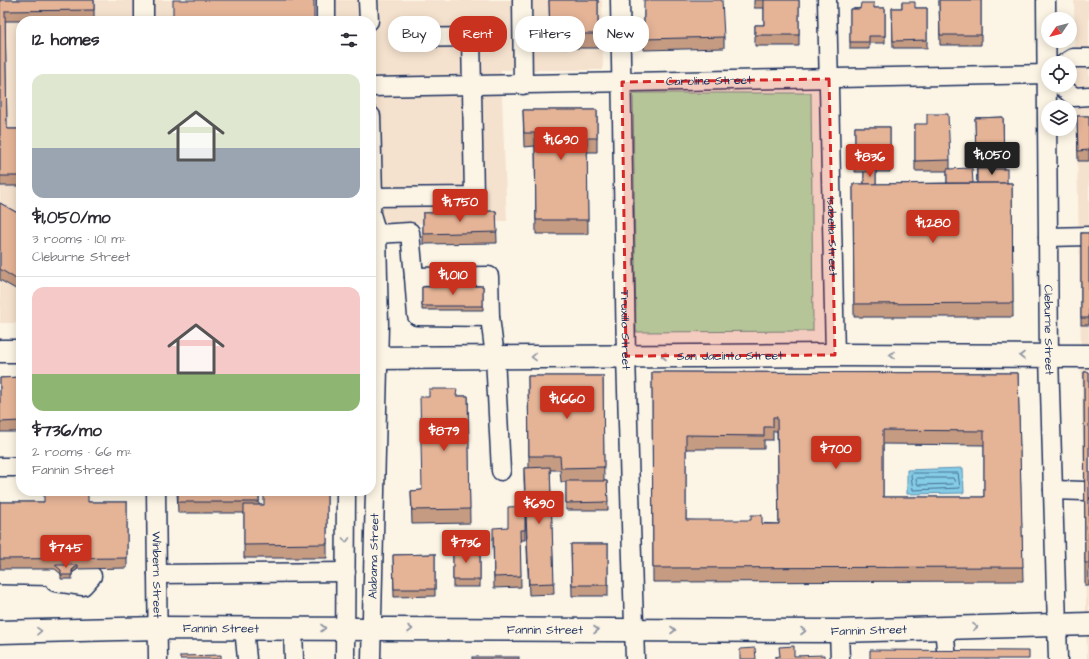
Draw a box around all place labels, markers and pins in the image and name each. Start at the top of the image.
pin: $1,690 [528,127,594,161]
pin: $1,050 [959,142,1025,176]
pin: $836 [846,144,894,178]
pin: $1,750 [427,189,493,223]
pin: $1,280 [900,210,966,244]
pin: $1,010 [420,262,486,296]
pin: $1,660 [534,386,600,420]
pin: $879 [420,418,468,452]
pin: $700 [812,436,860,470]
pin: $690 [515,491,563,525]
pin: $736 [442,530,490,564]
pin: $745 [42,535,90,569]

